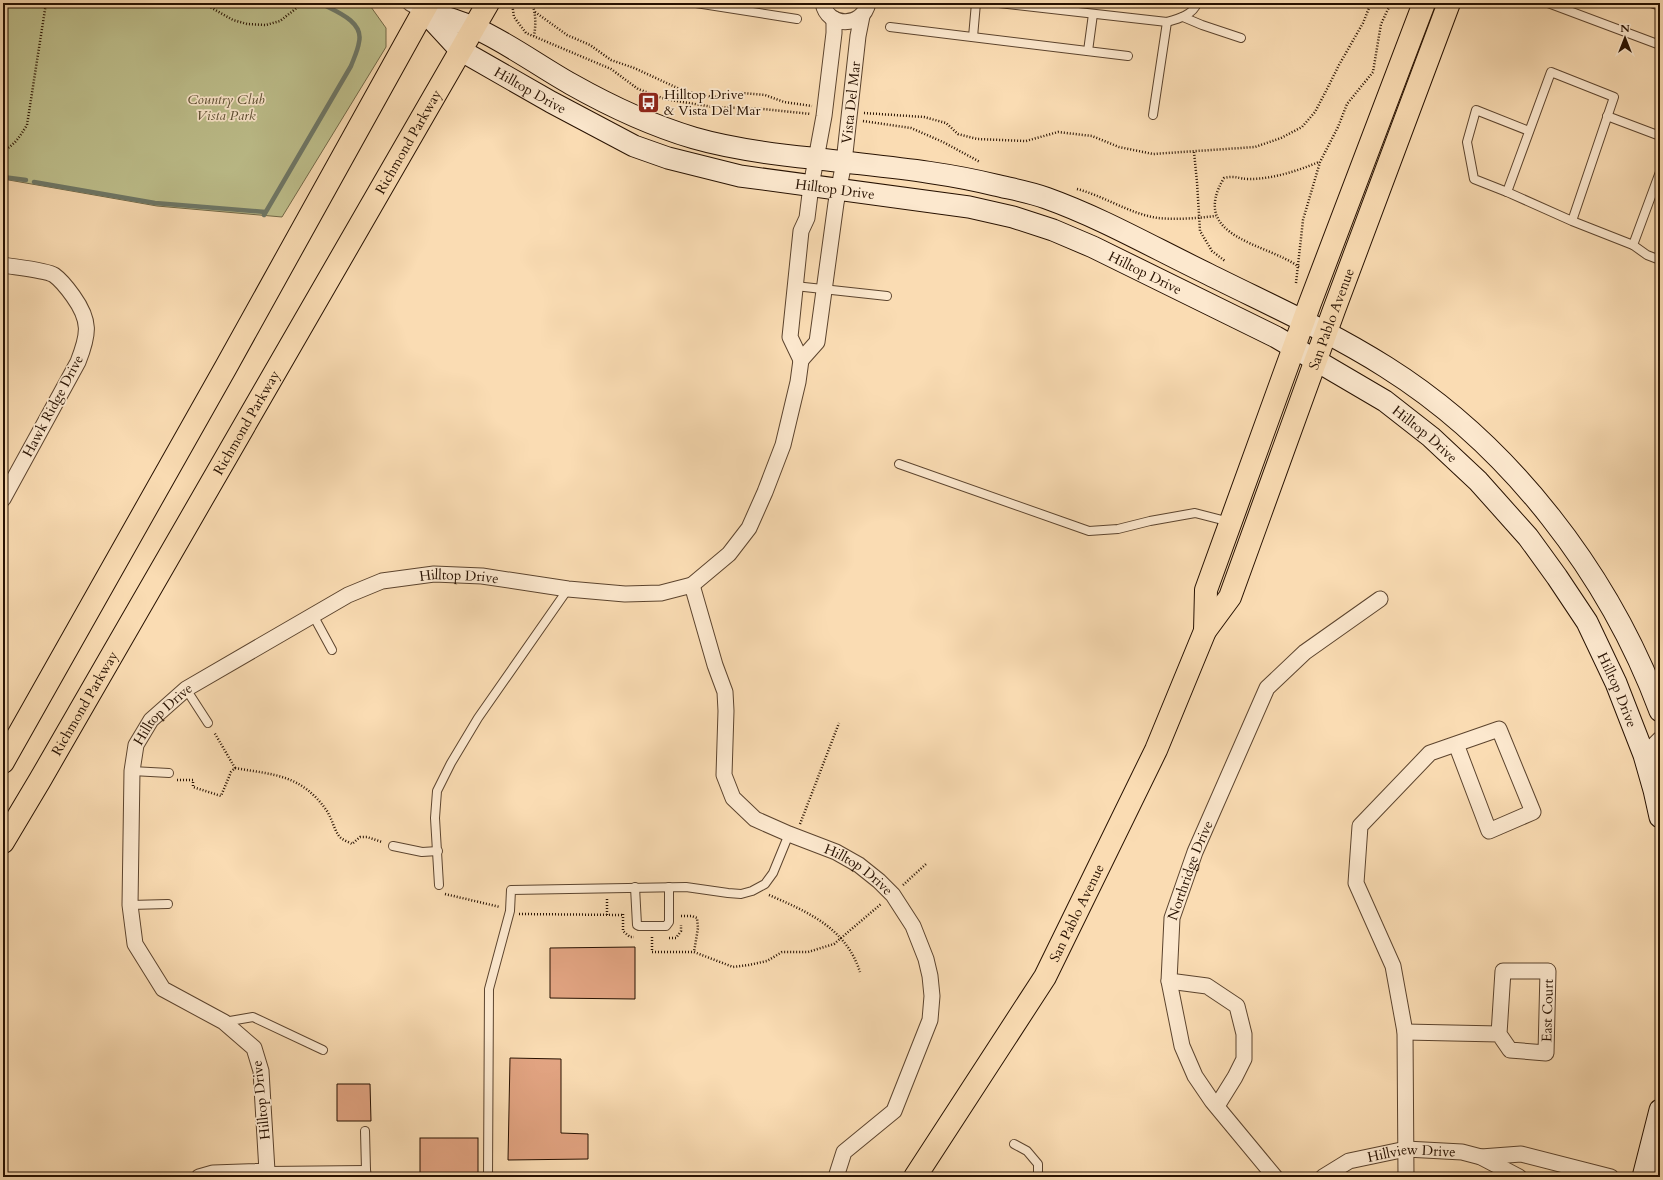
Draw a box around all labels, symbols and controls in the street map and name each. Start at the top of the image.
north arrow [1605,18,1645,58]
text: N [1620,21,1630,36]
street label: Vista Del Mar [837,60,865,145]
street label: Hilltop Drive [491,62,570,118]
street label: Richmond Parkway [370,85,446,198]
place label: Hilltop Drive & Vista Del Mar [664,85,762,120]
bus stop icon: Hilltop Drive & Vista Del Mar [636,89,662,115]
park label: Country Club Vista Park [187,90,265,125]
street label: Hilltop Drive [794,174,876,204]
street label: Hilltop Drive [1105,247,1185,299]
street label: San Pablo Avenue [1304,265,1358,372]
street label: Hawk Ridge Drive [18,352,88,460]
street label: Richmond Parkway [208,366,284,478]
street label: Hilltop Drive [1389,401,1462,467]
street label: Hilltop Drive [418,564,500,588]
street label: Richmond Parkway [47,647,122,759]
street label: Hilltop Drive [1593,649,1642,730]
street label: Hilltop Drive [129,678,196,749]
street label: Northridge Drive [1163,817,1217,923]
street label: Hilltop Drive [822,839,897,899]
street label: San Pablo Avenue [1044,861,1108,965]
street label: East Court [1537,978,1557,1042]
street label: Hilltop Drive [247,1059,275,1141]
street label: Hillview Drive [1366,1140,1456,1166]

